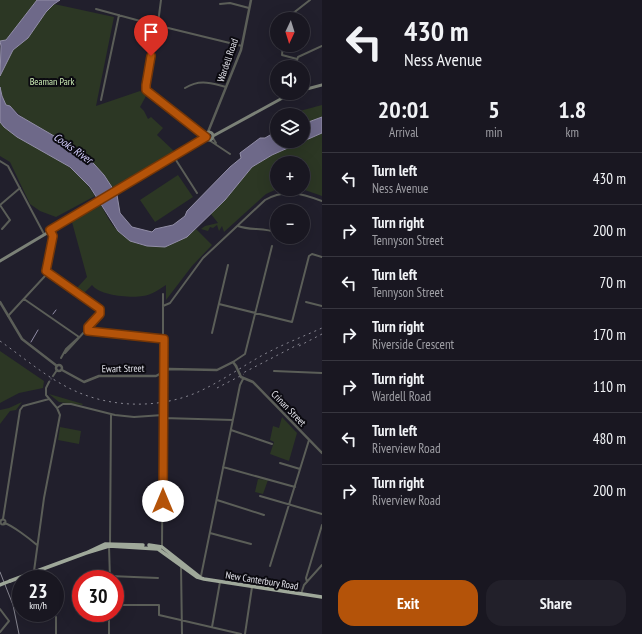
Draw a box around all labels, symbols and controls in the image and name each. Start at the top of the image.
north arrow [270,12,310,52]
map controls [270,12,310,244]
text: 430 m [404,12,468,49]
pin [134,15,168,56]
icon: left [338,16,390,68]
icon: arrive [140,21,162,43]
street label: Wardell Road [214,37,241,84]
text: Ness Avenue [404,48,482,71]
button: sound [270,60,310,100]
park label: Beaman Park [30,75,74,88]
text: 20:01 [378,94,430,125]
text: 5 [488,94,500,125]
text: 1.8 [558,94,586,125]
button: layers [270,108,310,148]
text: Arrival [389,124,418,141]
text: min [485,124,502,141]
text: km [565,124,579,141]
water label: Cooks River [51,130,97,168]
button: + [270,156,310,196]
text: Turn left [372,161,417,180]
icon: left [338,168,360,190]
text: 430 m [593,169,626,188]
text: Ness Avenue [372,180,428,197]
button: − [270,204,310,244]
text: Turn right [372,213,424,232]
icon: right [338,220,360,242]
text: 200 m [593,221,626,240]
text: Tennyson Street [372,232,444,249]
text: Turn left [372,265,417,284]
icon: left [338,272,360,294]
text: 70 m [600,273,626,292]
text: Tennyson Street [372,284,444,301]
text: Turn right [372,317,424,336]
icon: right [338,324,360,346]
text: 170 m [593,325,626,344]
text: Riverside Crescent [372,336,454,353]
street label: Ewart Street [102,362,145,375]
text: Turn right [372,369,424,388]
icon: right [338,376,360,398]
text: 110 m [593,377,626,396]
street label: Crinan Street [268,388,309,429]
text: Wardell Road [372,388,431,405]
text: Turn left [372,421,417,440]
icon: left [338,428,360,450]
text: 480 m [593,429,626,448]
text: Riverview Road [372,440,441,457]
text: Turn right [372,473,424,492]
position arrow [142,480,184,522]
icon: right [338,480,360,502]
text: 200 m [593,481,626,500]
text: Riverview Road [372,492,441,509]
street label: New Canterbury Road [224,568,299,593]
speed limit sign: 30 [72,570,124,622]
text: 23 [28,578,48,604]
button: Exit [338,580,478,626]
button: Share [486,580,626,626]
text: km/h [29,599,47,612]

